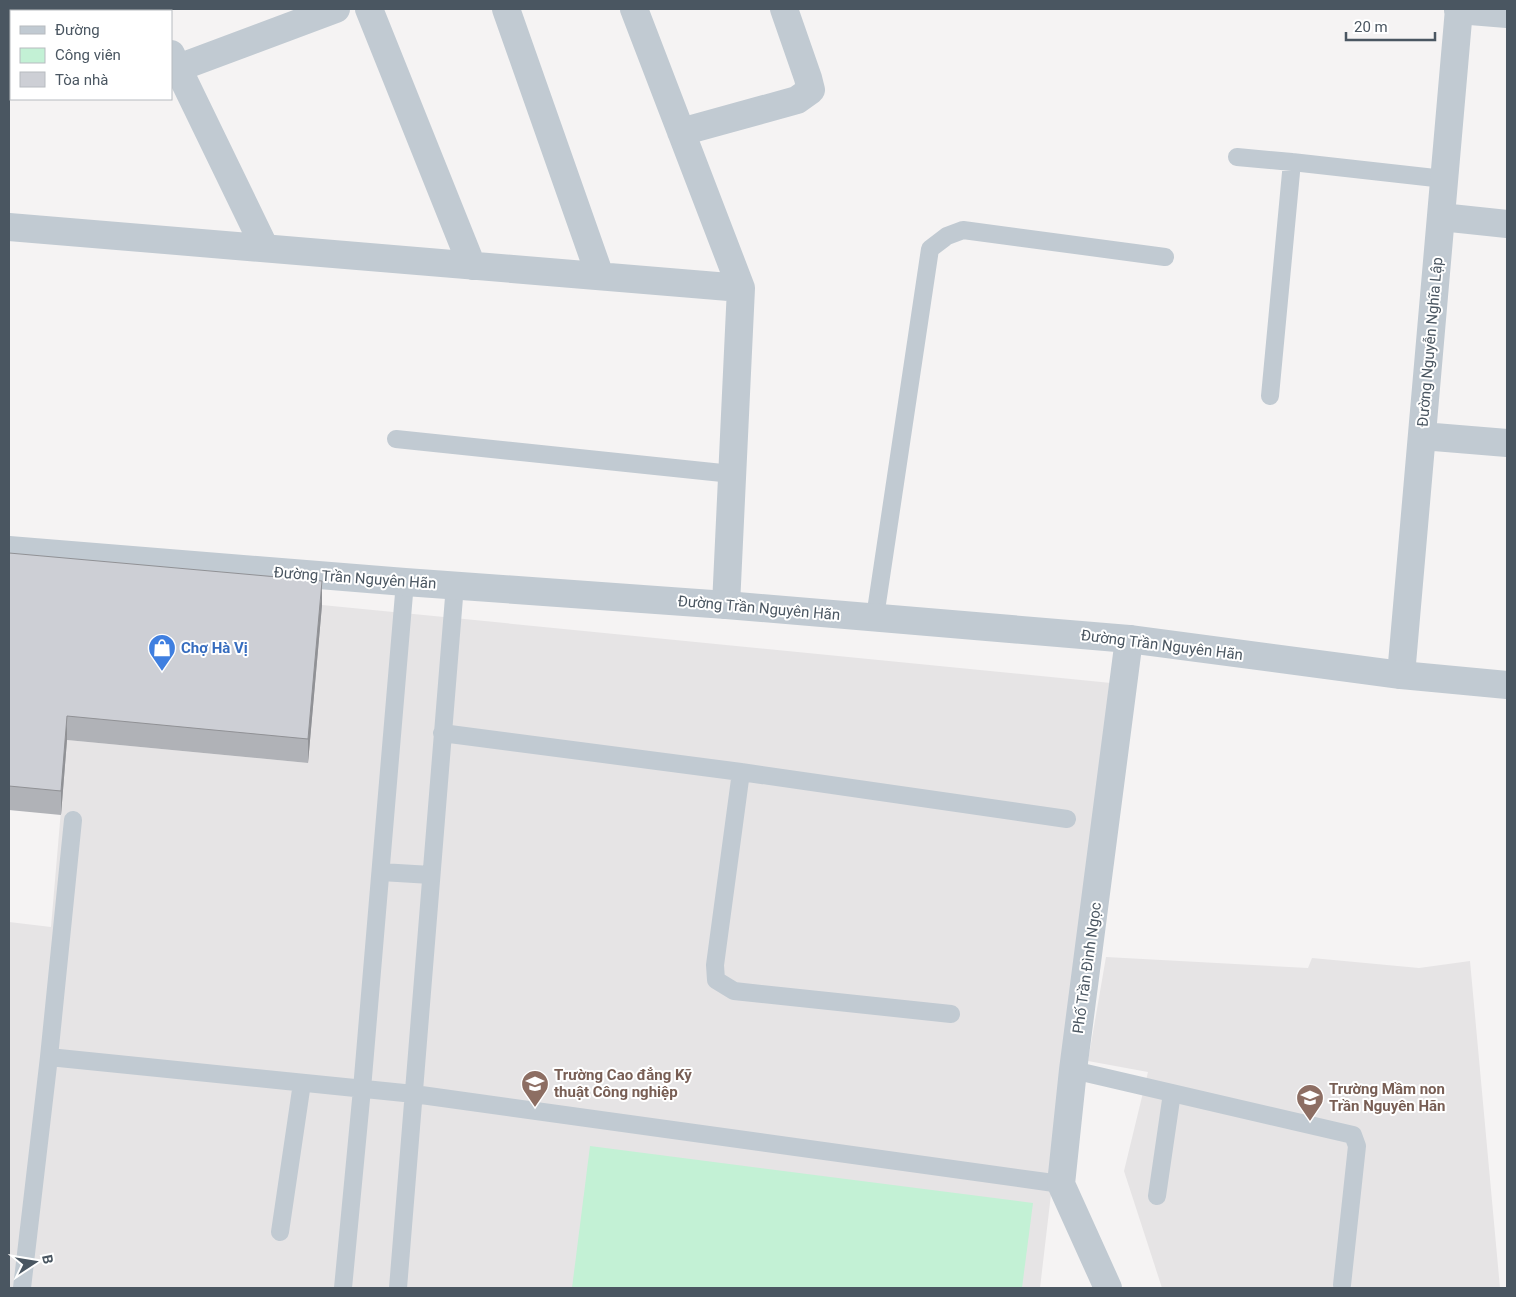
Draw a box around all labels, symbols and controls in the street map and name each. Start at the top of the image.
legend [10,10,172,100]
scale bar [1346,10,1435,42]
text: 20 m [1354,18,1388,36]
text: Đường [55,21,100,39]
text: Công viên [55,46,121,64]
text: Tòa nhà [55,71,108,89]
street label: Đường Nguyễn Nghĩa Lập [1414,256,1446,428]
street label: Đường Trần Nguyên Hãn [273,563,437,593]
street label: Đường Trần Nguyên Hãn [677,592,841,624]
street label: Đường Trần Nguyên Hãn [1080,626,1244,664]
shop icon: Chợ Hà Vị [147,633,177,672]
place label: Chợ Hà Vị [181,639,248,657]
street label: Phố Trần Đình Ngọc [1069,901,1105,1035]
place label: Trường Cao đẳng Kỹ thuật Công nghiệp [554,1066,692,1101]
school or university icon: Trường Cao đẳng Kỹ thuật Công nghiệp [520,1069,550,1108]
place label: Trường Mầm non Trần Nguyên Hãn [1329,1080,1445,1115]
school or university icon: Trường Mầm non Trần Nguyên Hãn [1295,1083,1325,1122]
north arrow [10,1237,60,1287]
text: B [39,1253,56,1265]

